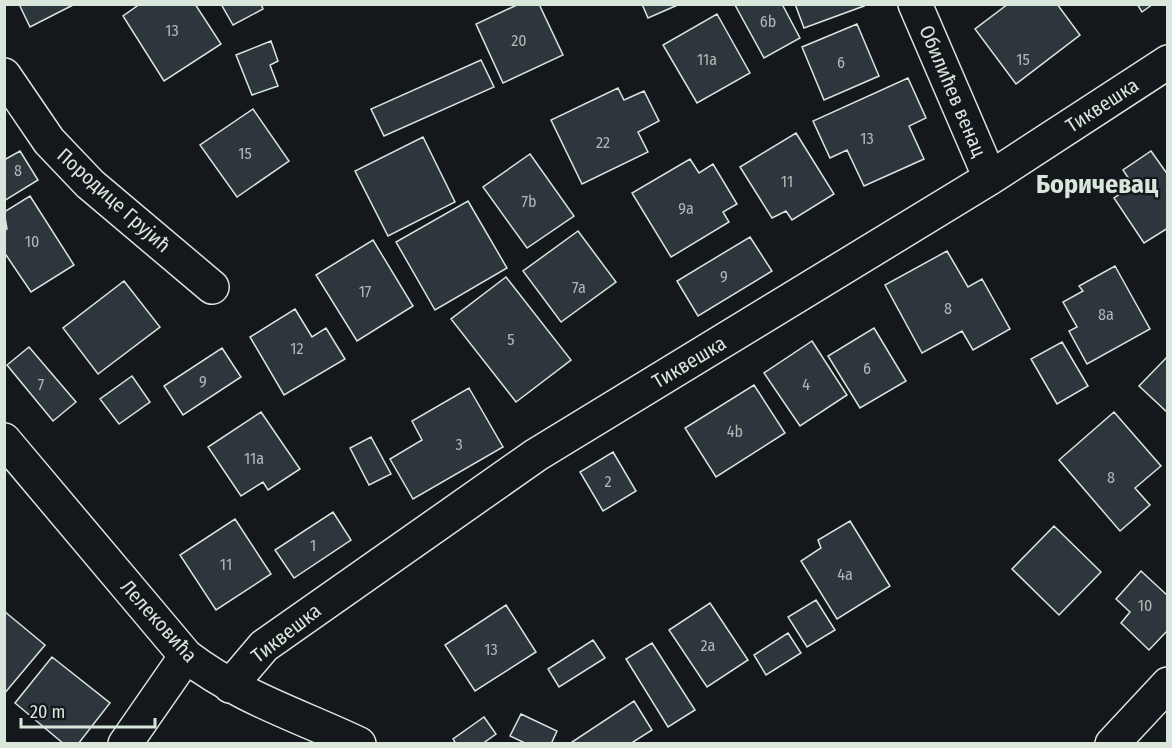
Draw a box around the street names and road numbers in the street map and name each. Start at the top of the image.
street label: Обилићев венац [914,21,992,161]
street label: Тиквешка [1061,73,1143,137]
street label: Породице Грујић [52,143,176,257]
street label: Тиквешка [648,331,730,393]
street label: Лелековића [116,575,202,667]
street label: Тиквешка [246,598,326,668]

